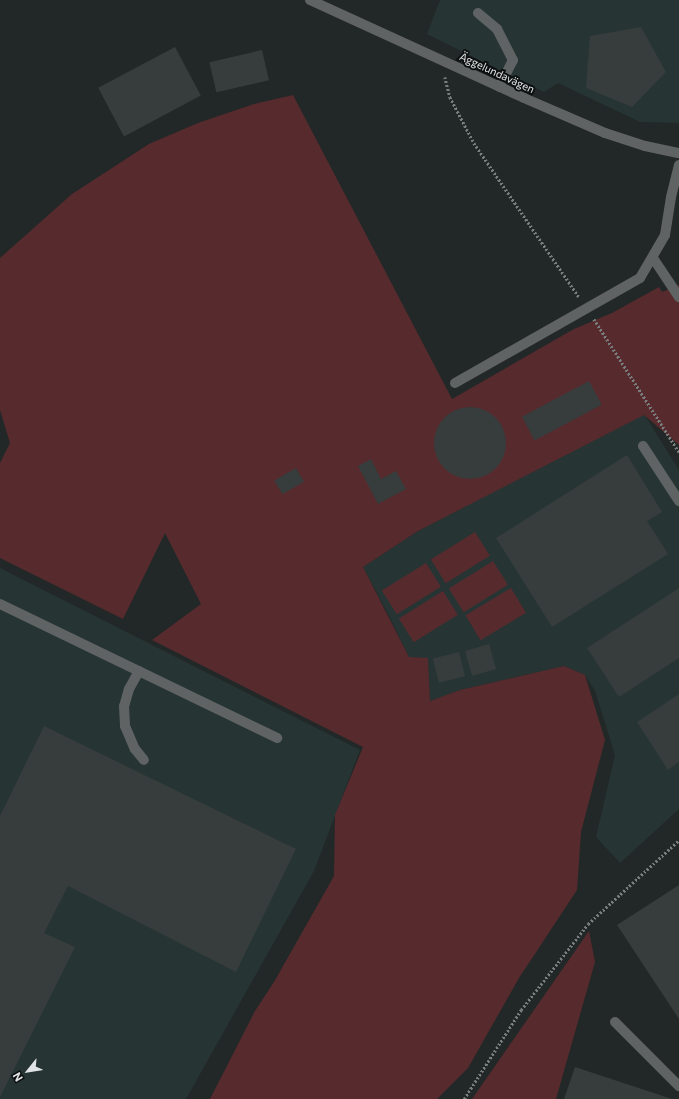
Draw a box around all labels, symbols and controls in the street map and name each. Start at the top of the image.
street label: Äggelundavägen [457,50,537,96]
north arrow [8,1051,48,1091]
text: N [9,1070,25,1084]

